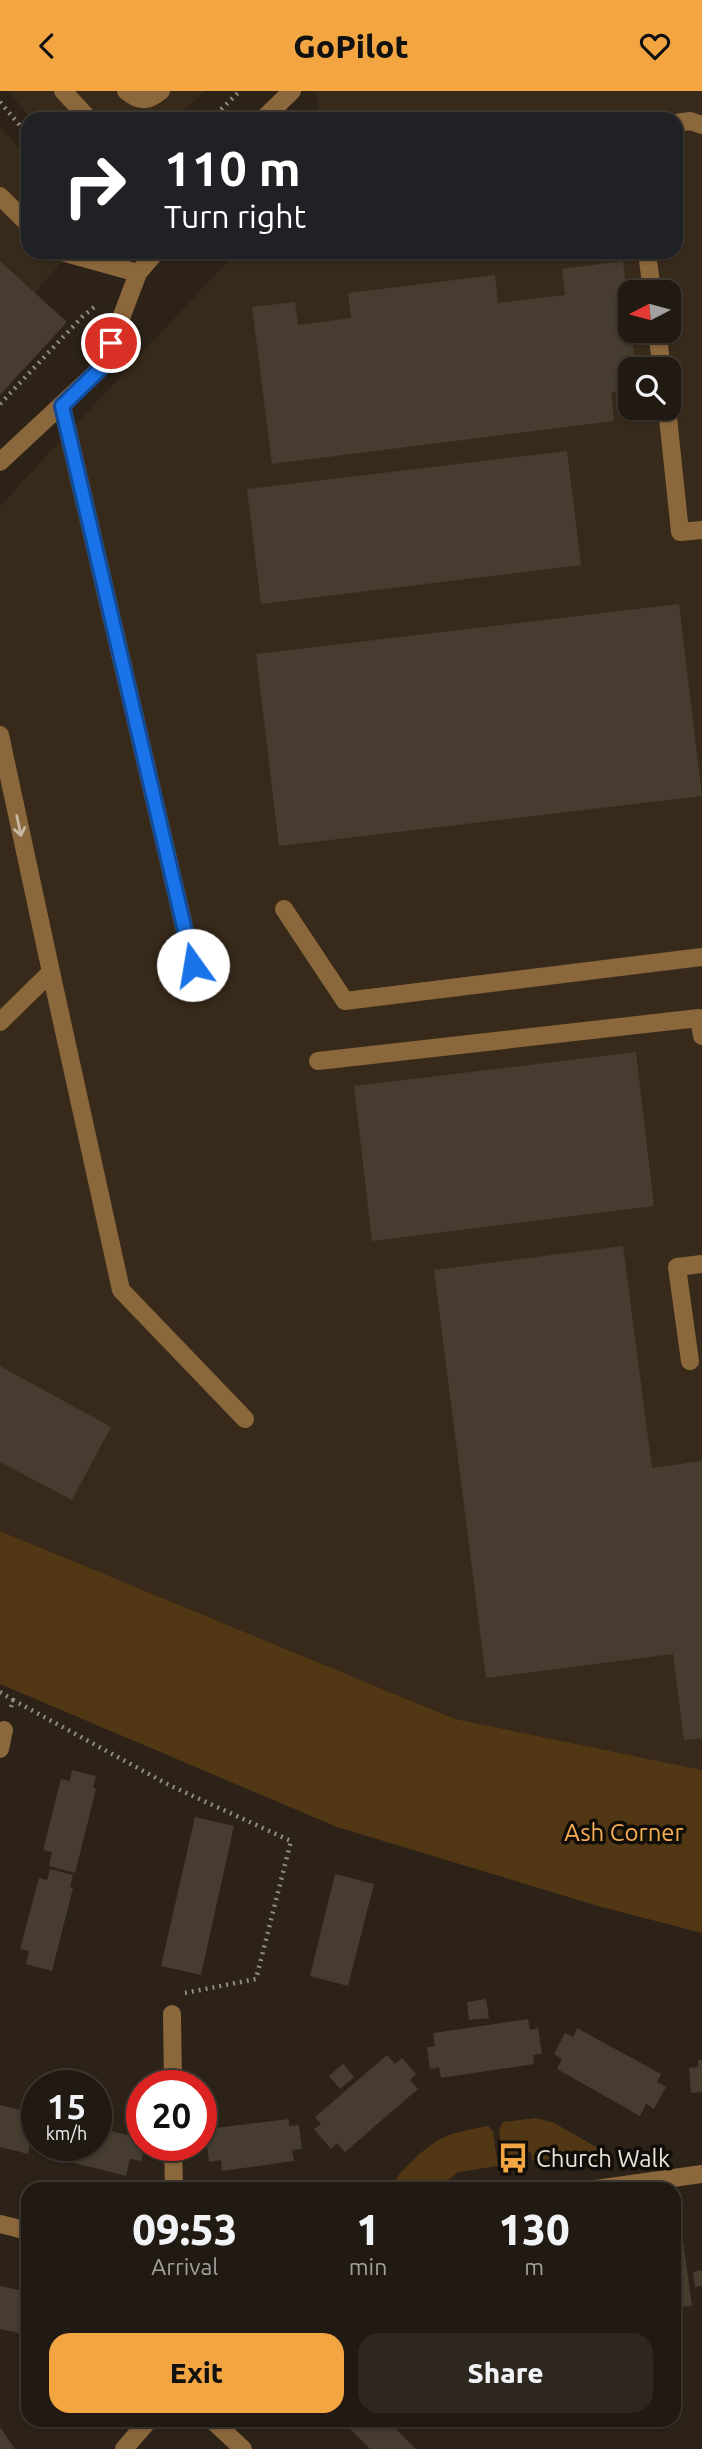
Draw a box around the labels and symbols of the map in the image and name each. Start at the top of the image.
north arrow [618,280,681,343]
pin [81,313,141,373]
one-way arrow [13,814,27,837]
position arrow [156,928,230,1002]
park label: Ash Corner [564,1819,684,1846]
speed limit sign: 20 [126,2070,217,2161]
bus stop icon: Church Walk [496,2141,530,2175]
place label: Church Walk [536,2145,670,2172]

